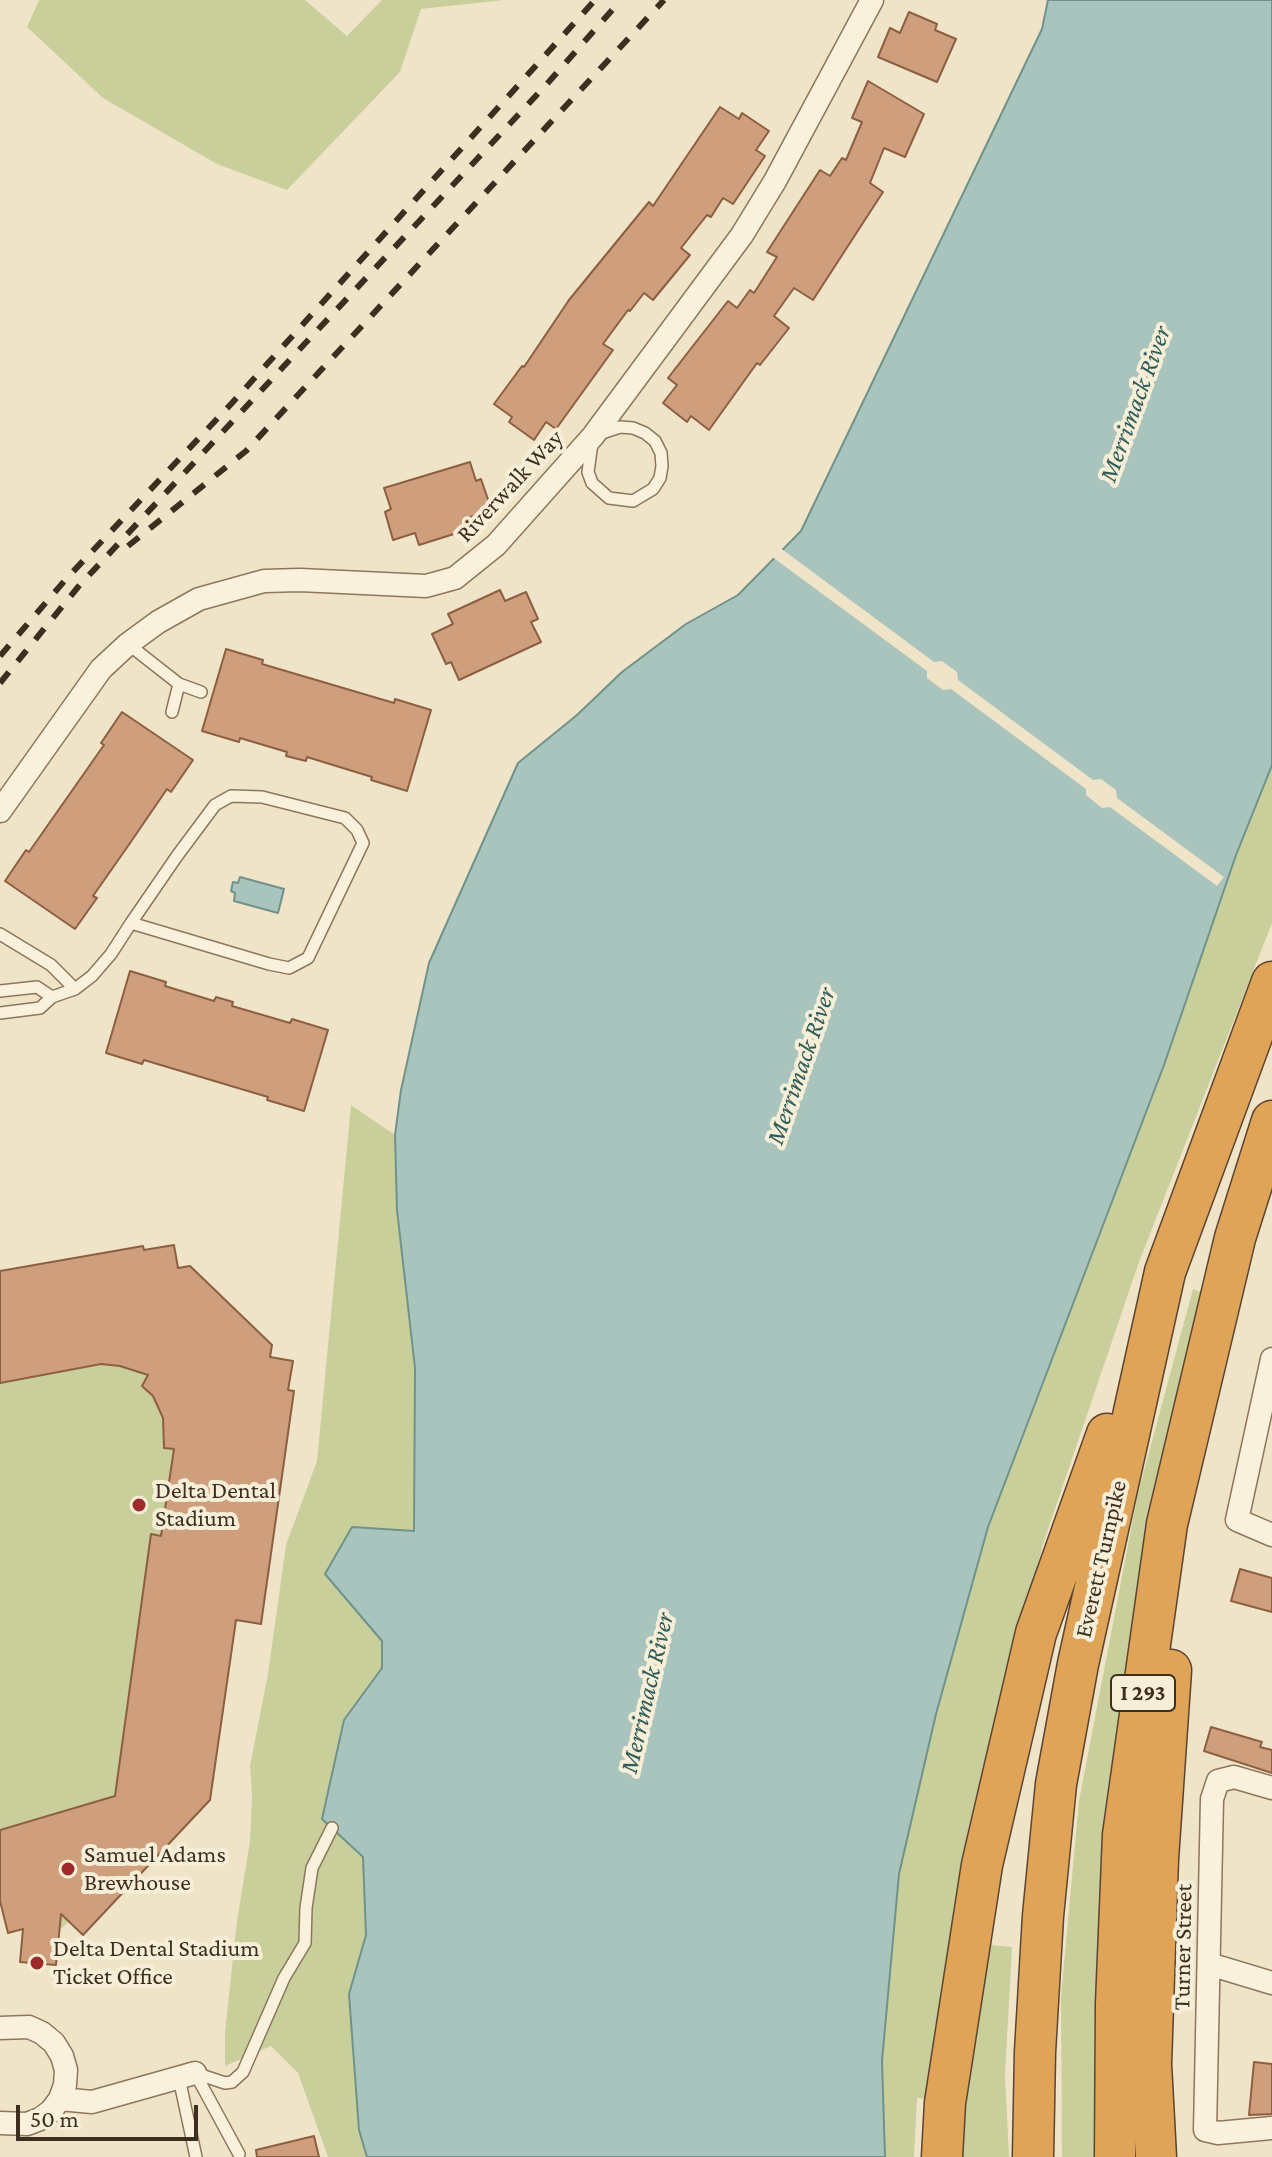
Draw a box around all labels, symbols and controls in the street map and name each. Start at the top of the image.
water label: Merrimack River [1092,322,1178,486]
street label: Riverwalk Way [451,424,569,548]
water label: Merrimack River [760,983,842,1149]
place label: Delta Dental Stadium [155,1477,276,1533]
street label: Everett Turnpike [1069,1477,1133,1641]
marker: Delta Dental Stadium [130,1496,148,1514]
water label: Merrimack River [613,1610,681,1776]
road number: I 293 [1111,1675,1175,1711]
place label: Samuel Adams Brewhouse [84,1841,226,1897]
marker: Samuel Adams Brewhouse [59,1860,77,1878]
street label: Turner Street [1167,1883,1199,2011]
place label: Delta Dental Stadium Ticket Office [53,1935,260,1991]
marker: Delta Dental Stadium Ticket Office [28,1954,46,1972]
scale bar [20,2089,202,2139]
text: 50 m [30,2105,79,2132]

